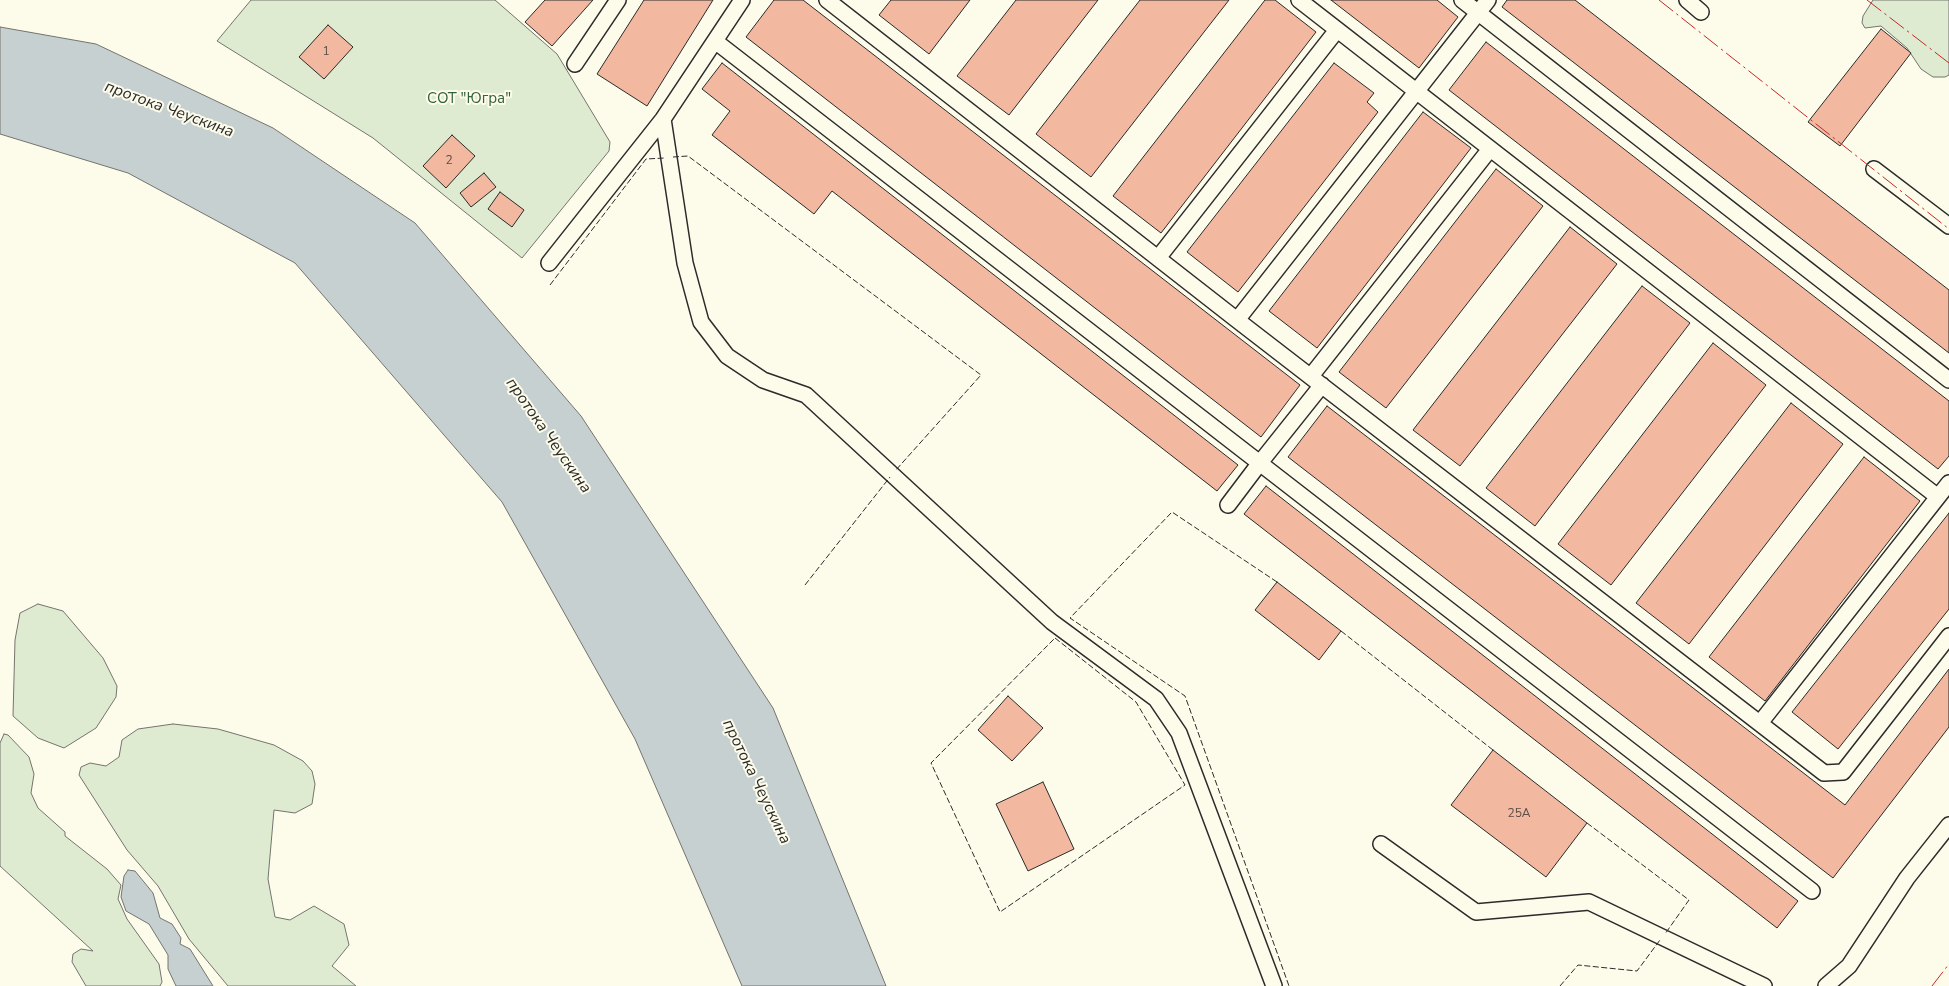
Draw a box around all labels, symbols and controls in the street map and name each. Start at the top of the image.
house number: 1 [322,45,330,59]
water label: протока Чеускина [102,78,236,142]
park label: СОТ "Югра" [427,90,511,108]
house number: 2 [445,154,453,168]
water label: протока Чеускина [501,375,595,497]
water label: протока Чеускина [718,717,794,847]
house number: 25А [1507,807,1531,821]

